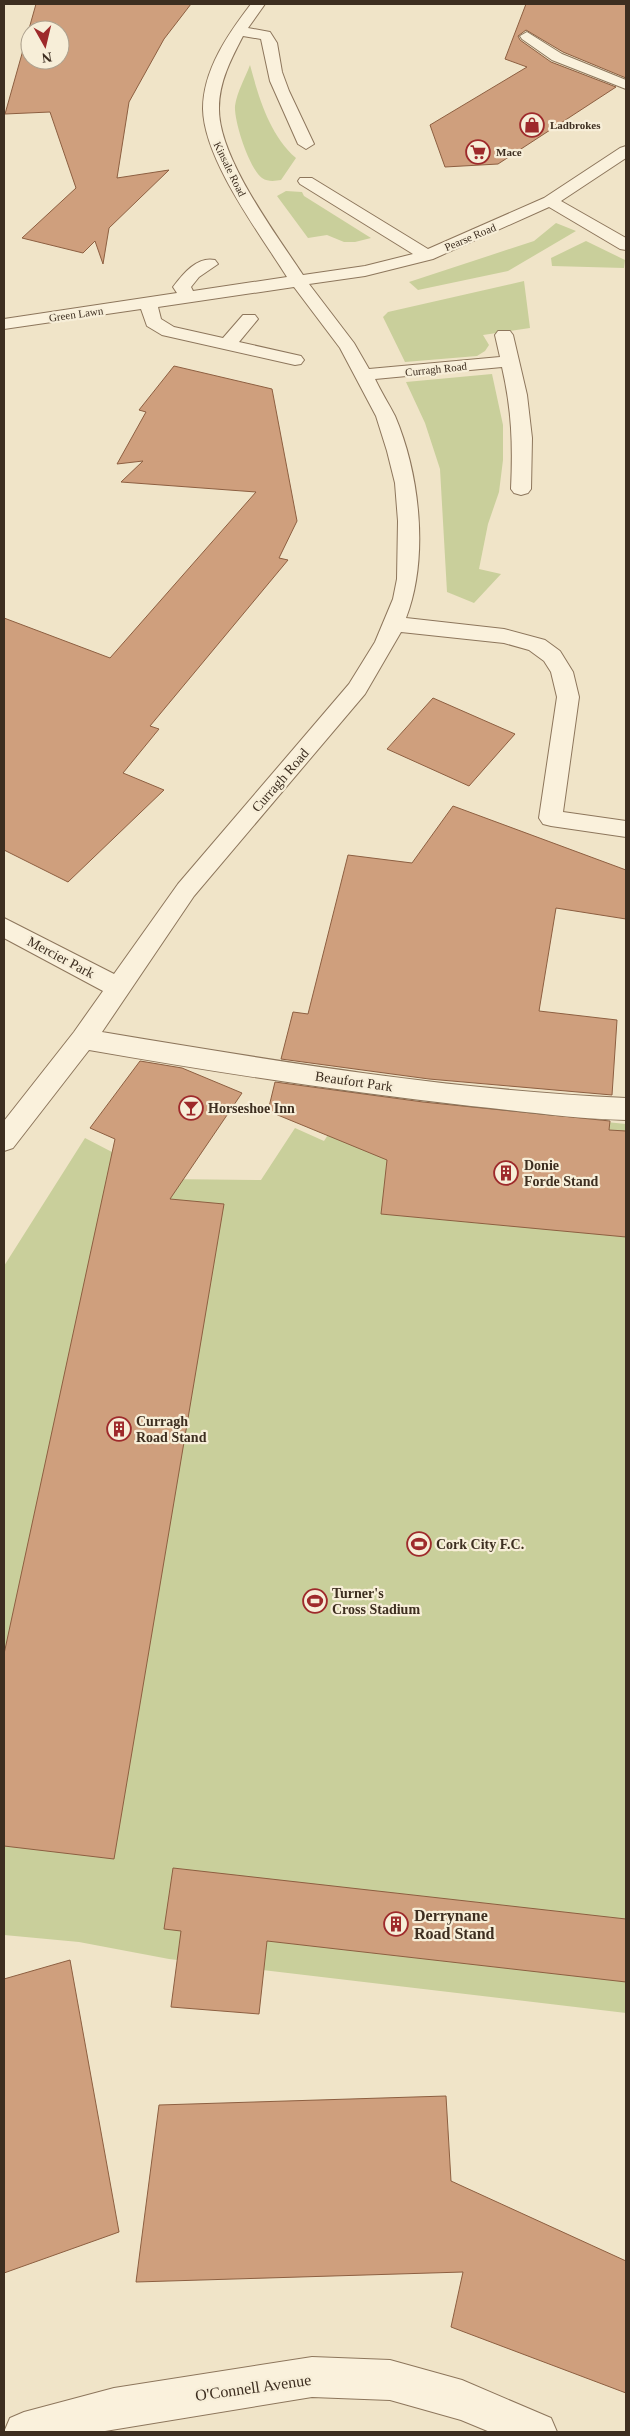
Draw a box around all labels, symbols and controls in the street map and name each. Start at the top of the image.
north arrow [20,20,70,70]
text: N [41,49,53,66]
shop icon: Ladbrokes [519,112,545,138]
place label: Ladbrokes [550,119,601,131]
supermarket icon: Mace [465,139,491,165]
street label: Kinsale Road [212,140,249,199]
place label: Mace [496,146,522,158]
street label: Pearse Road [442,221,498,253]
street label: Green Lawn [48,304,104,324]
street label: Curragh Road [405,360,468,378]
street label: Curragh Road [249,746,312,815]
street label: Mercier Park [25,934,97,981]
street label: Beaufort Park [314,1069,394,1094]
bar icon: Horseshoe Inn [178,1095,204,1121]
place label: Horseshoe Inn [208,1101,295,1116]
place label: Donie Forde Stand [524,1158,599,1189]
building icon: Donie Forde Stand [493,1160,519,1186]
place label: Curragh Road Stand [136,1414,207,1445]
building icon: Curragh Road Stand [106,1416,132,1442]
sports icon: Cork City F.C. [406,1531,432,1557]
place label: Cork City F.C. [436,1537,524,1552]
place label: Turner's Cross Stadium [332,1586,420,1617]
sports icon: Turner's Cross Stadium [302,1588,328,1614]
place label: Derrynane Road Stand [414,1907,495,1942]
building icon: Derrynane Road Stand [383,1911,409,1937]
street label: O'Connell Avenue [194,2371,312,2404]

